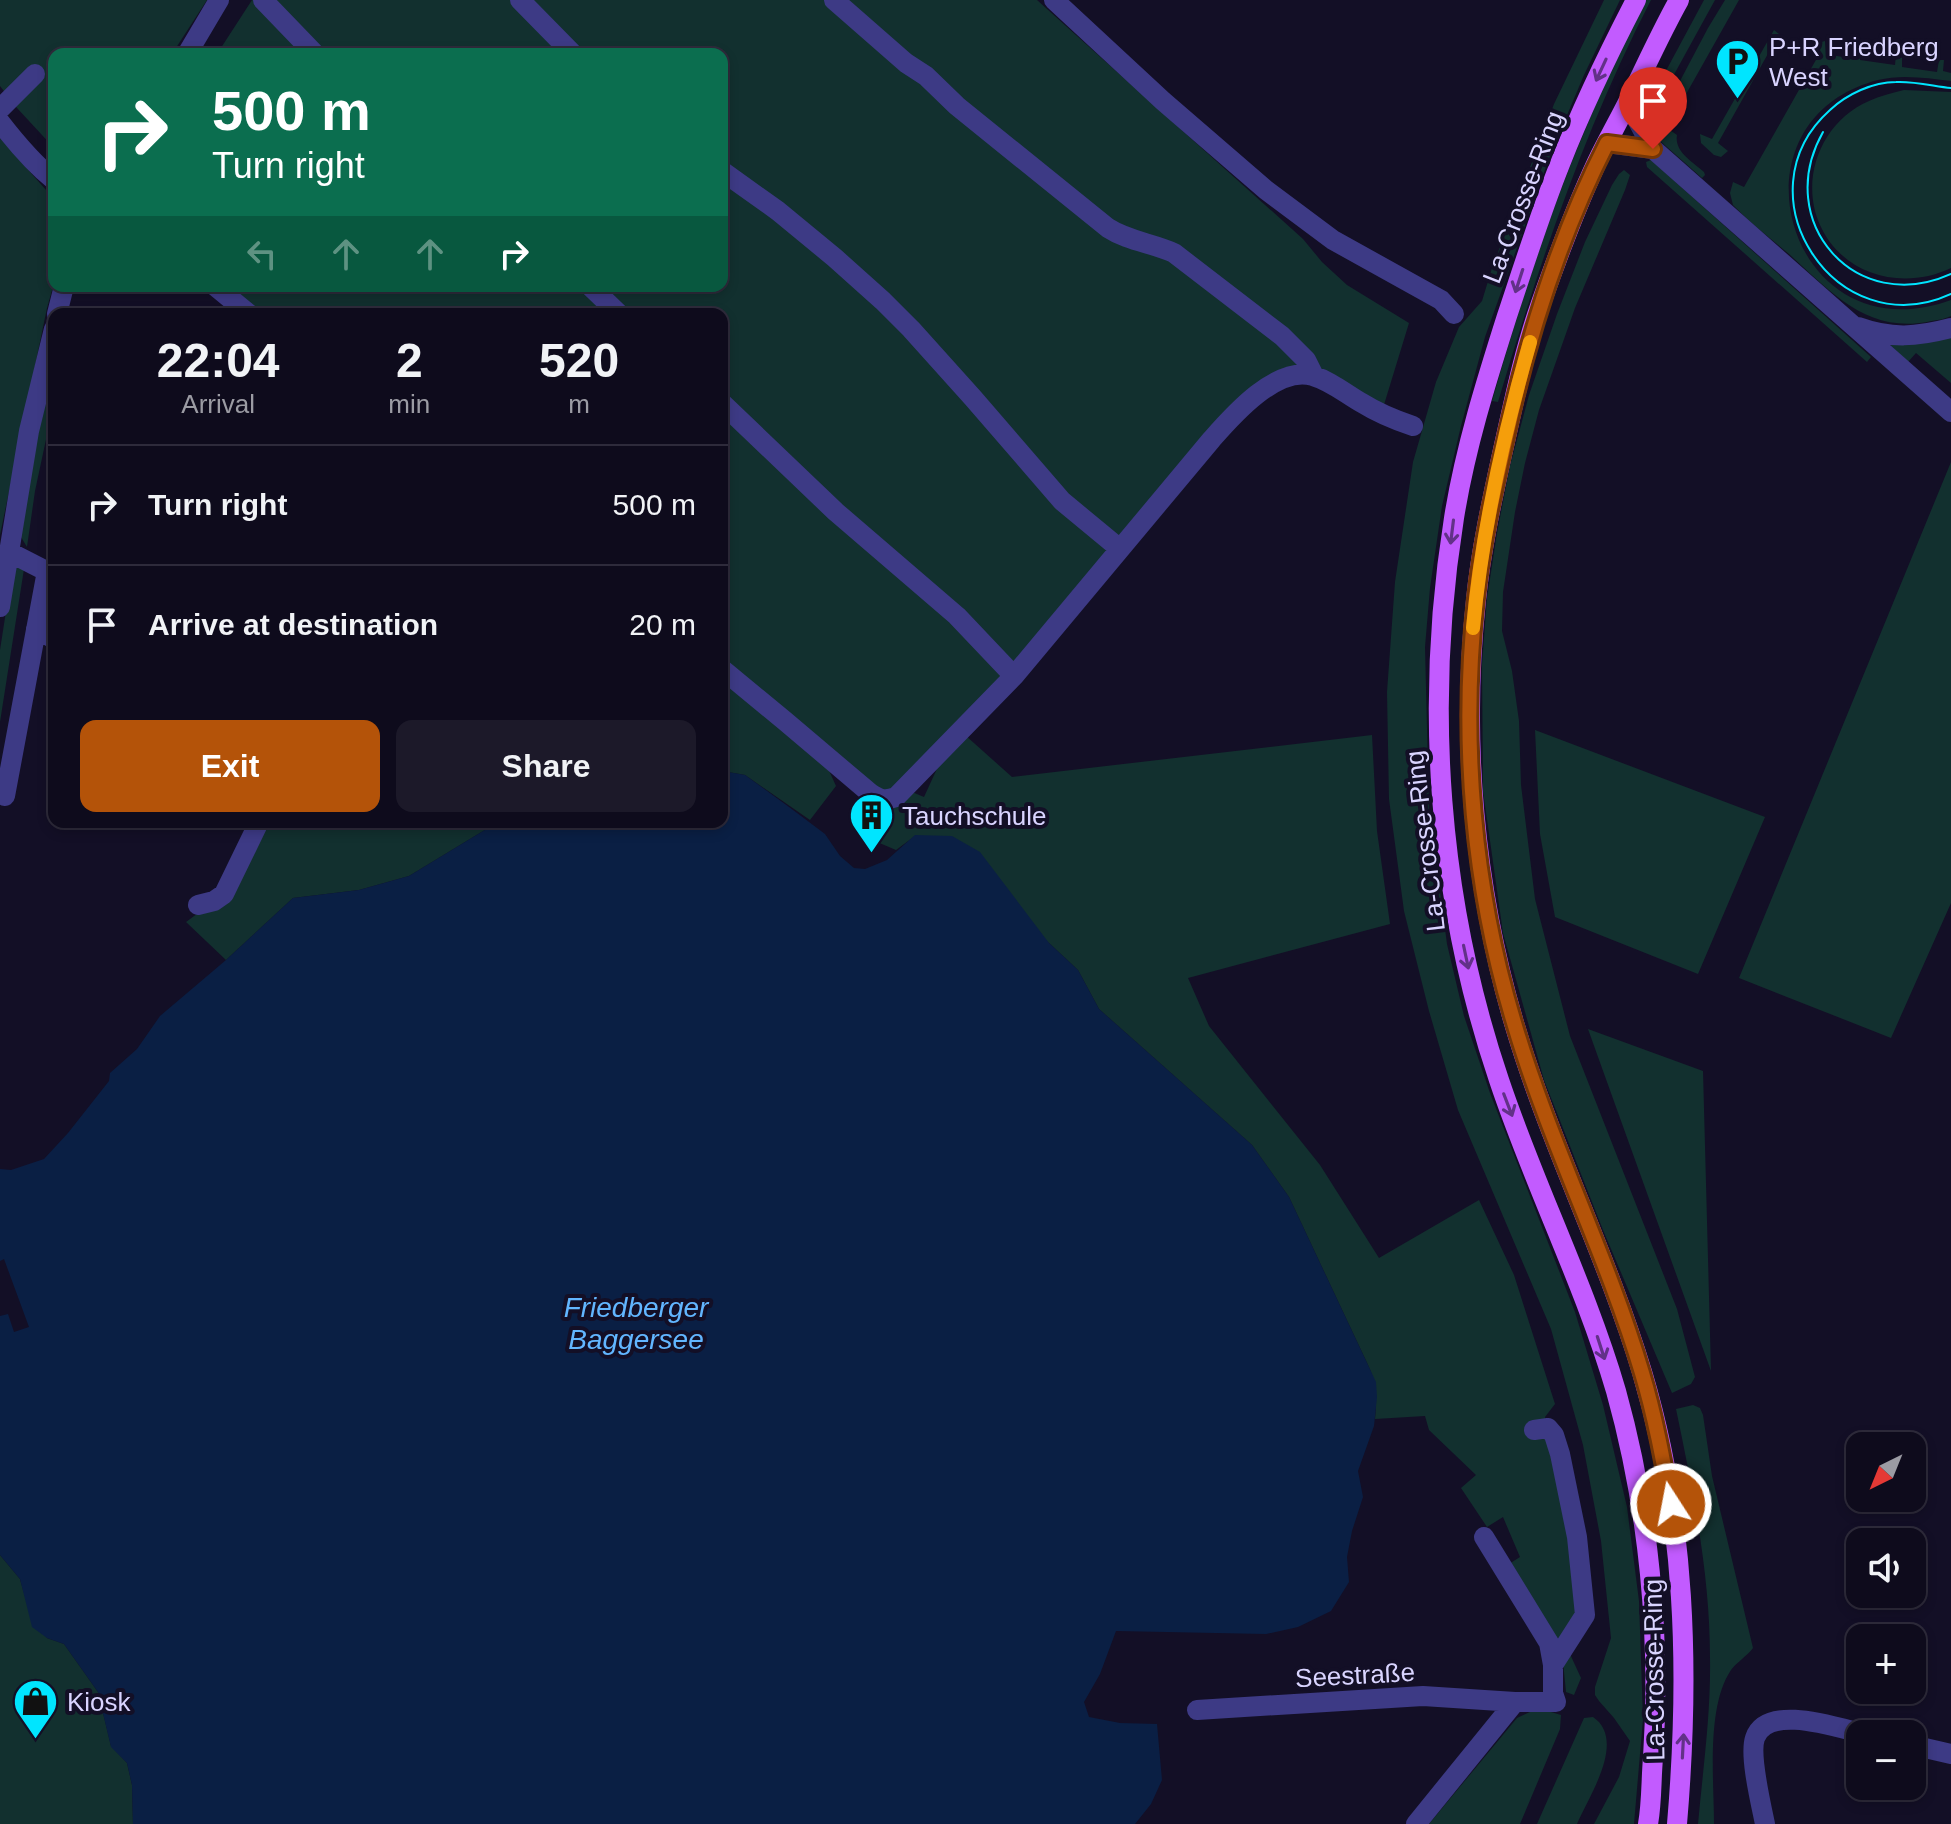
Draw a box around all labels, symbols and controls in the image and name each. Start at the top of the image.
place label: P+R Friedberg West [1769,32,1939,92]
parking icon: P+R Friedberg West [1714,38,1762,101]
one-way arrow [1593,58,1608,82]
pin [1619,67,1687,149]
text: 500 m [212,79,371,142]
icon: arrive [1631,79,1675,123]
icon: right [80,80,184,184]
street label: La-Crosse-Ring [1476,107,1570,287]
text: Turn right [212,145,365,186]
icon: left [240,232,284,276]
icon: ahead [324,232,368,276]
icon: ahead [408,232,452,276]
icon: right [492,232,536,276]
one-way arrow [1510,268,1525,293]
text: 22:04 [157,334,280,387]
text: 2 [396,334,423,387]
text: 520 [539,334,619,387]
text: Arrival [181,389,255,419]
text: min [388,389,430,419]
text: m [568,389,590,419]
icon: right [80,483,124,527]
text: Turn right [148,488,287,521]
text: 500 m [613,488,696,521]
one-way arrow [1445,518,1460,545]
icon: arrive [80,603,124,647]
text: Arrive at destination [148,608,438,641]
text: 20 m [629,608,696,641]
button: Exit [80,720,380,812]
button: Share [396,720,696,812]
street label: La-Crosse-Ring [1399,749,1451,933]
building icon: Tauchschule [847,792,895,855]
place label: Tauchschule [902,801,1047,831]
one-way arrow [1459,944,1474,970]
one-way arrow [1502,1092,1516,1117]
water label: Friedberger Baggersee [564,1292,710,1355]
one-way arrow [1595,1335,1610,1360]
north arrow [1846,1432,1926,1512]
map controls [1846,1432,1926,1800]
position arrow [1629,1462,1713,1546]
button: sound [1846,1528,1926,1608]
street label: La-Crosse-Ring [1637,1579,1671,1761]
button: + [1846,1624,1926,1704]
street label: Seestraße [1294,1657,1416,1693]
shop icon: Kiosk [12,1678,60,1741]
place label: Kiosk [67,1687,132,1717]
button: − [1846,1720,1926,1800]
one-way arrow [1676,1733,1691,1760]

